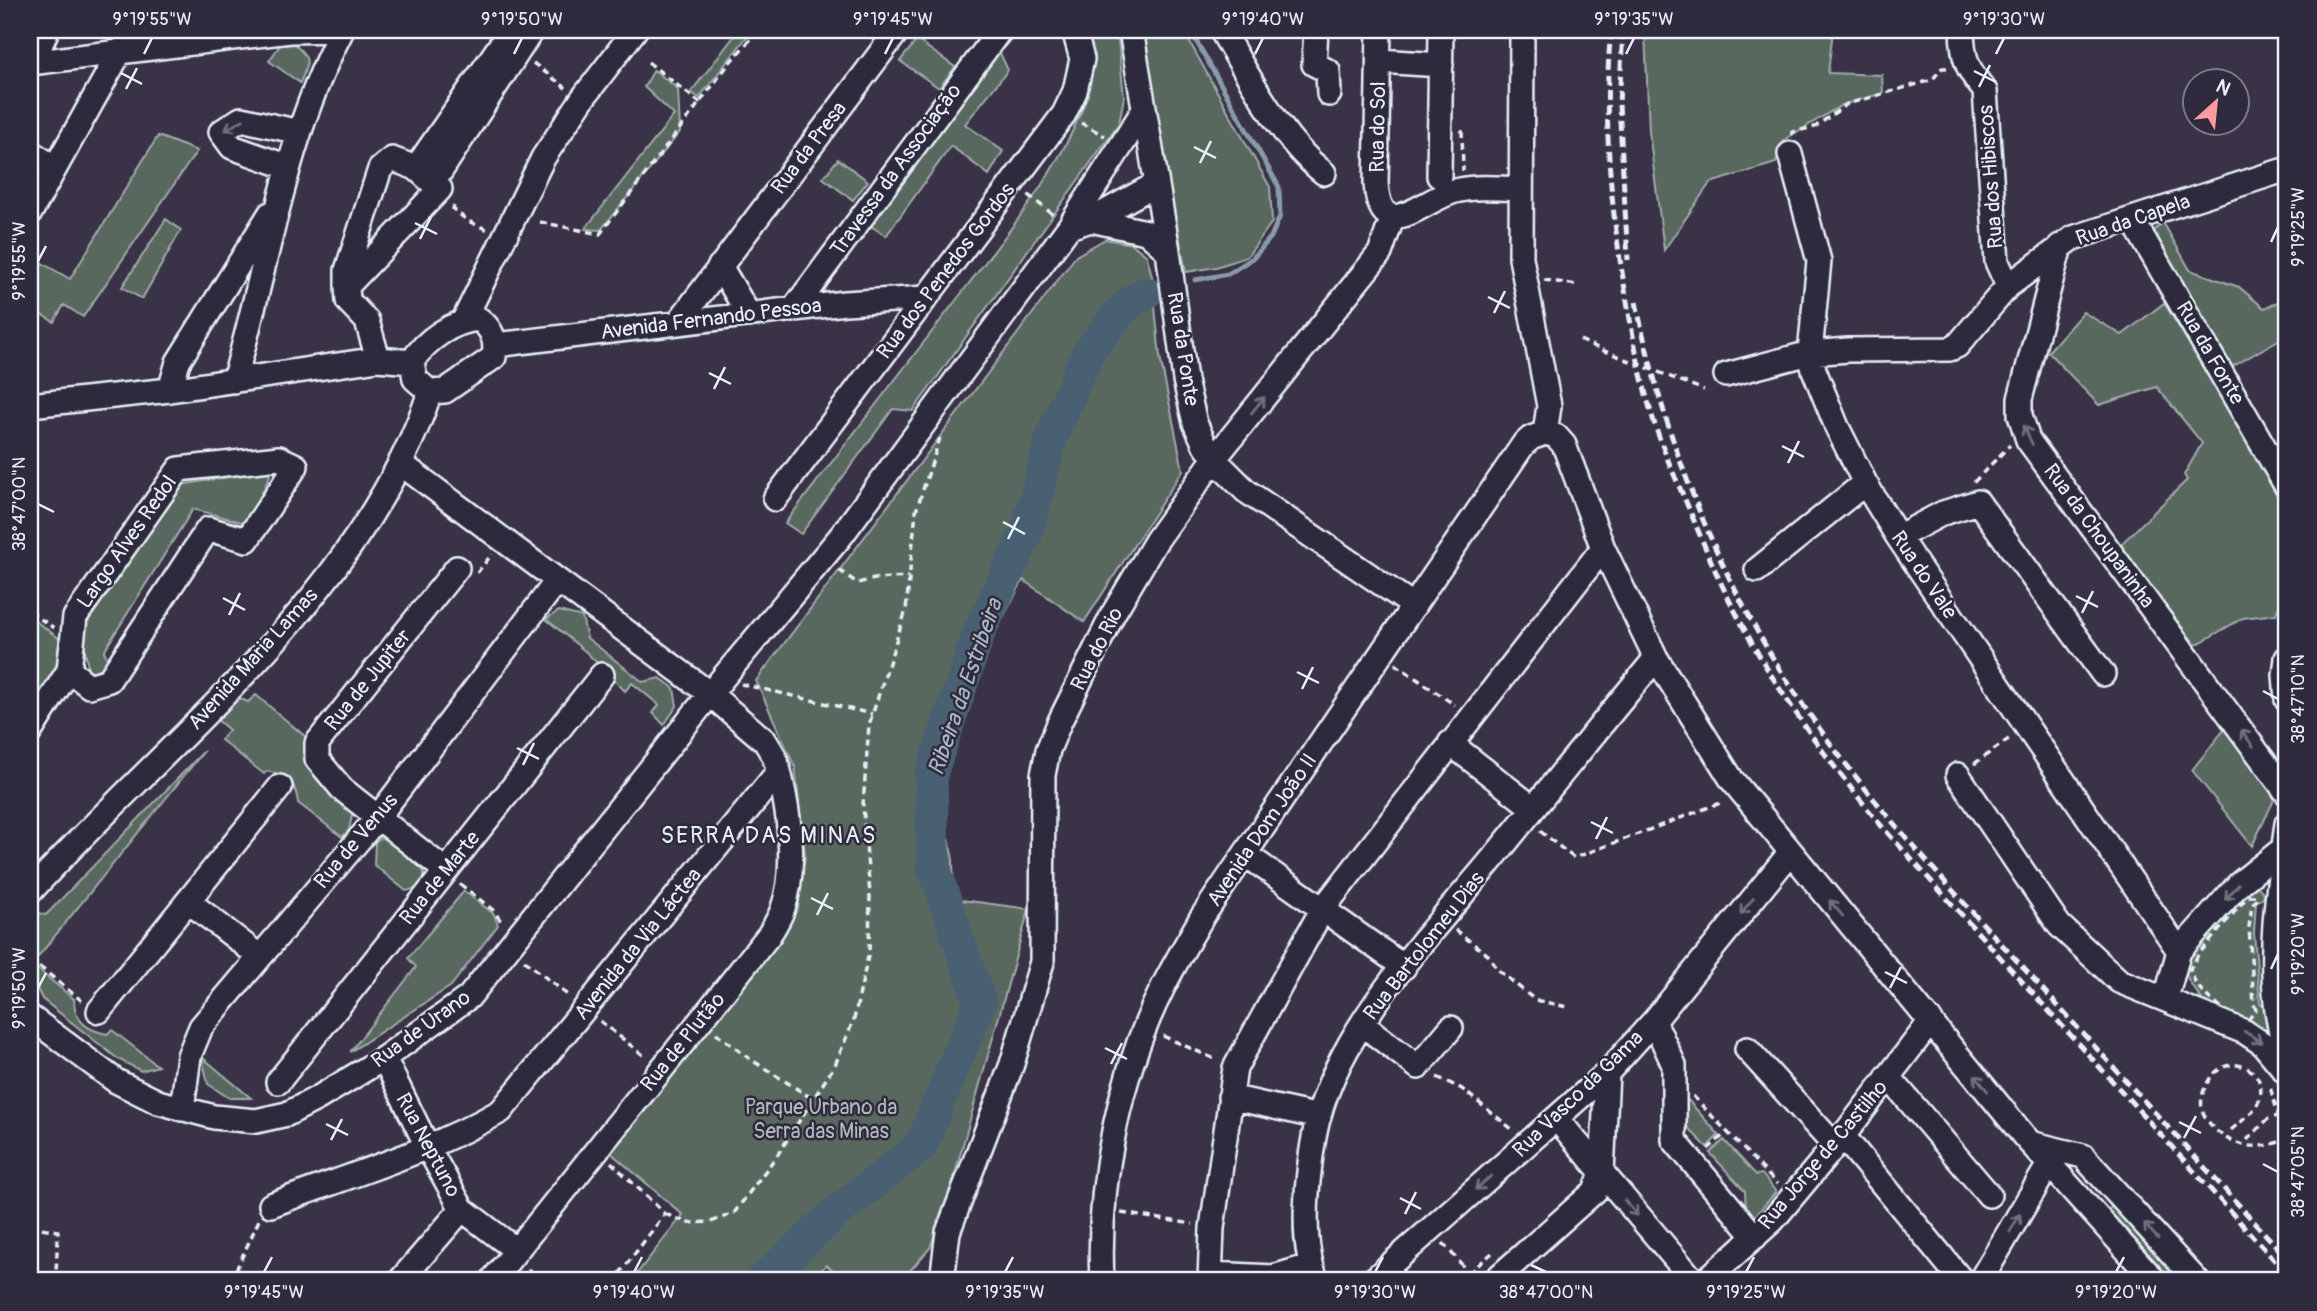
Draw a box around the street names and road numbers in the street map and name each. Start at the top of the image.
street label: Travessa da Associação [824,78,968,262]
street label: Rua do Sol [1364,81,1392,173]
street label: Rua da Presa [765,96,853,200]
street label: Rua dos Hibiscos [1972,104,2009,250]
street label: Rua dos Penedos Gordos [871,177,1021,365]
street label: Rua da Capela [2072,188,2194,252]
street label: Rua da Ponte [1161,290,1205,408]
street label: Avenida Fernando Pessoa [599,292,823,346]
street label: Rua da Fonte [2170,297,2251,410]
street label: Rua da Choupaninha [2037,458,2161,614]
street label: Largo Alves Redol [71,470,183,614]
street label: Rua do Vale [1885,526,1964,625]
street label: Avenida Maria Lamas [182,582,324,736]
street label: Rua do Rio [1065,603,1129,695]
street label: Rua de Jupiter [319,623,418,736]
street label: Avenida Dom João II [1201,748,1323,912]
street label: Rua de Venus [308,787,404,894]
street label: Rua de Marte [394,825,487,931]
street label: Avenida da Via Láctea [568,862,708,1026]
street label: Rua Bartolomeu Dias [1357,866,1491,1026]
street label: Rua de Urano [366,984,476,1074]
street label: Rua de Plutão [635,987,731,1097]
street label: Rua Vasco da Gama [1507,1025,1649,1163]
street label: Rua Jorge de Castilho [1752,1075,1894,1235]
street label: Rua Neptuno [389,1088,467,1202]

